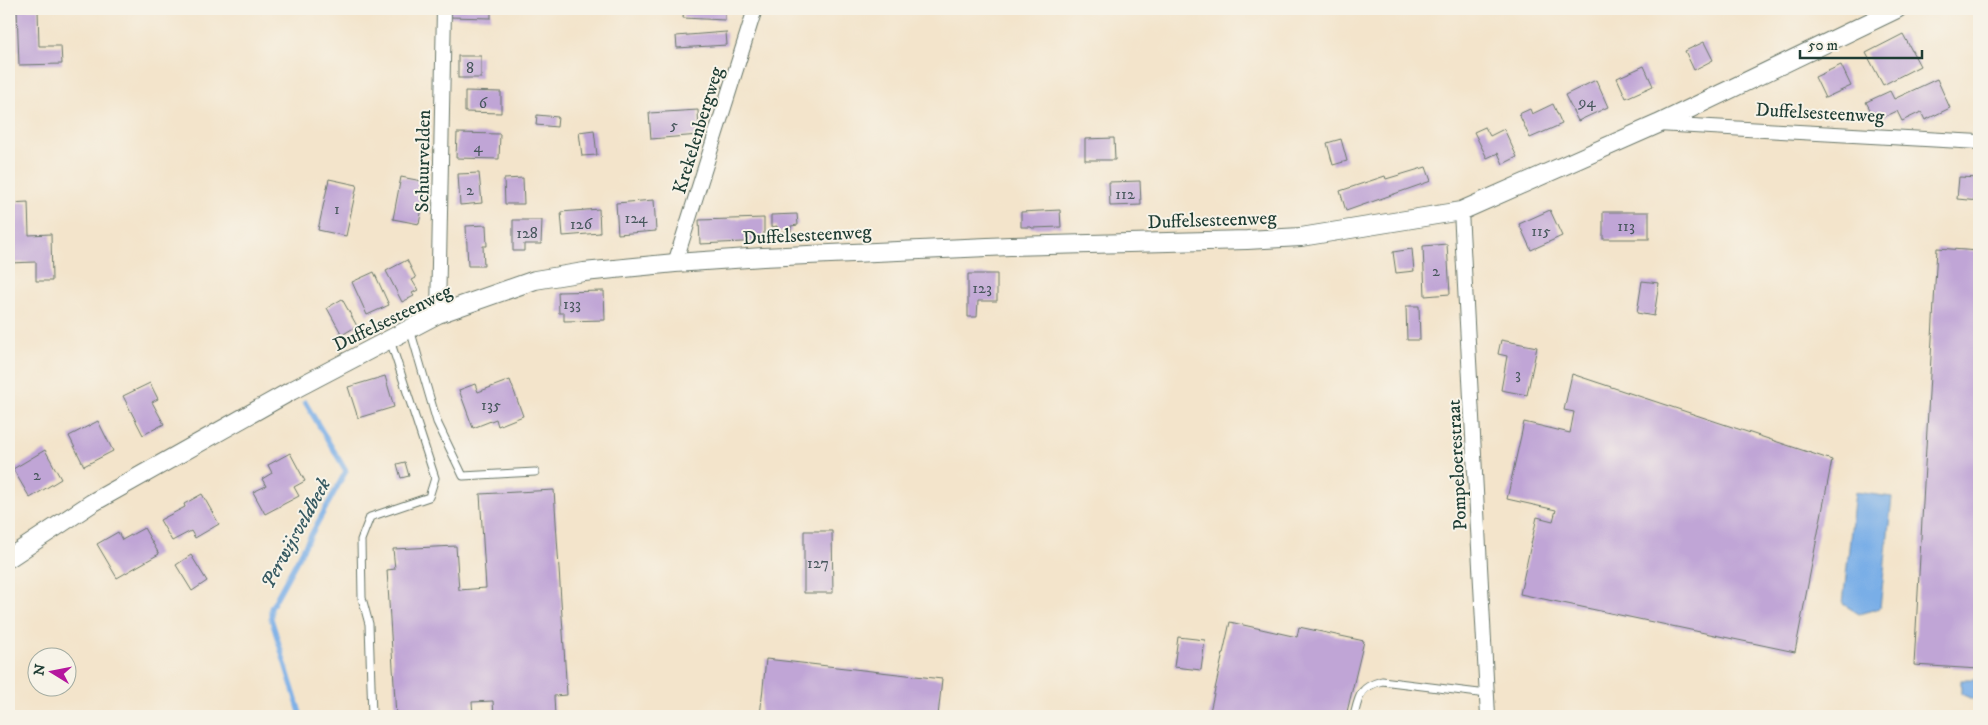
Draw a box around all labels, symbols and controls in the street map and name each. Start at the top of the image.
scale bar [1800,28,1923,60]
text: 50 m [1808,36,1838,55]
house number: 8 [466,58,474,78]
street label: Krekelenbergweg [668,63,729,197]
house number: 94 [1577,92,1596,112]
house number: 6 [479,93,488,113]
street label: Duffelsesteenweg [1755,99,1886,128]
street label: Schuurvelden [411,109,436,213]
house number: 5 [670,115,678,135]
house number: 4 [473,137,483,157]
house number: 2 [466,180,474,200]
house number: 112 [1115,184,1135,204]
house number: 1 [334,199,340,219]
street label: Duffelsesteenweg [1147,207,1278,234]
house number: 124 [625,208,648,228]
house number: 126 [570,214,593,234]
house number: 113 [1617,216,1635,236]
street label: Duffelsesteenweg [742,221,873,250]
house number: 115 [1531,221,1551,241]
house number: 128 [516,223,538,243]
house number: 2 [1432,261,1440,281]
house number: 123 [972,278,992,298]
street label: Duffelsesteenweg [330,279,456,357]
house number: 133 [563,294,581,314]
house number: 3 [1515,364,1521,384]
house number: 135 [481,395,501,415]
street label: Pompeloerestraat [1443,399,1472,531]
house number: 2 [33,465,41,485]
water label: Perwijsveldbeek [256,474,337,593]
house number: 127 [807,553,829,573]
north arrow [28,648,78,698]
text: N [30,662,50,677]

